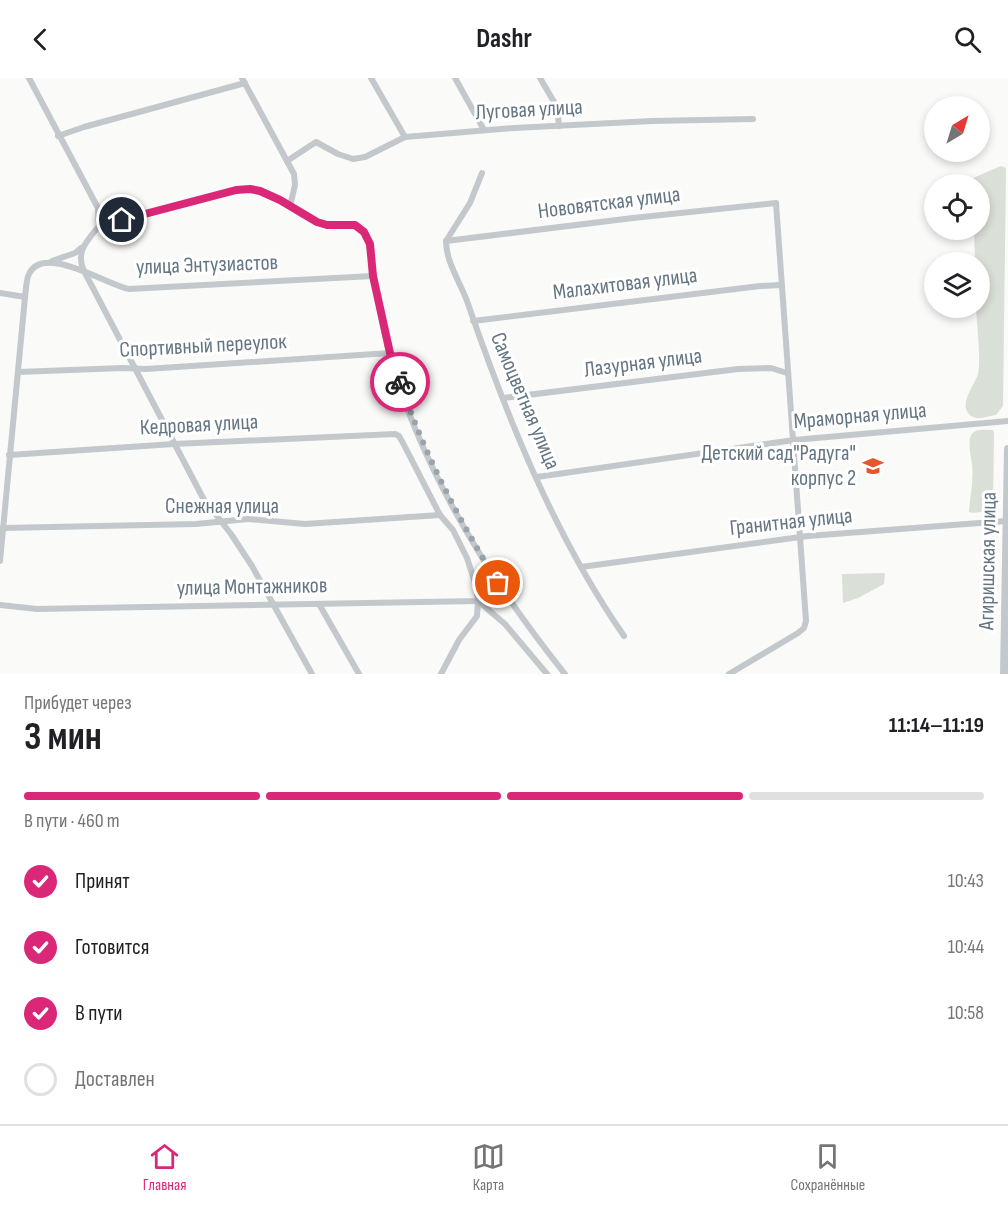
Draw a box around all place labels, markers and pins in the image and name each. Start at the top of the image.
pin [96,194,147,245]
place label: Детский сад"Радуга" корпус 2 [701,440,856,492]
school or university icon: Детский сад"Радуга" корпус 2 [861,454,885,478]
pin [472,557,523,608]

